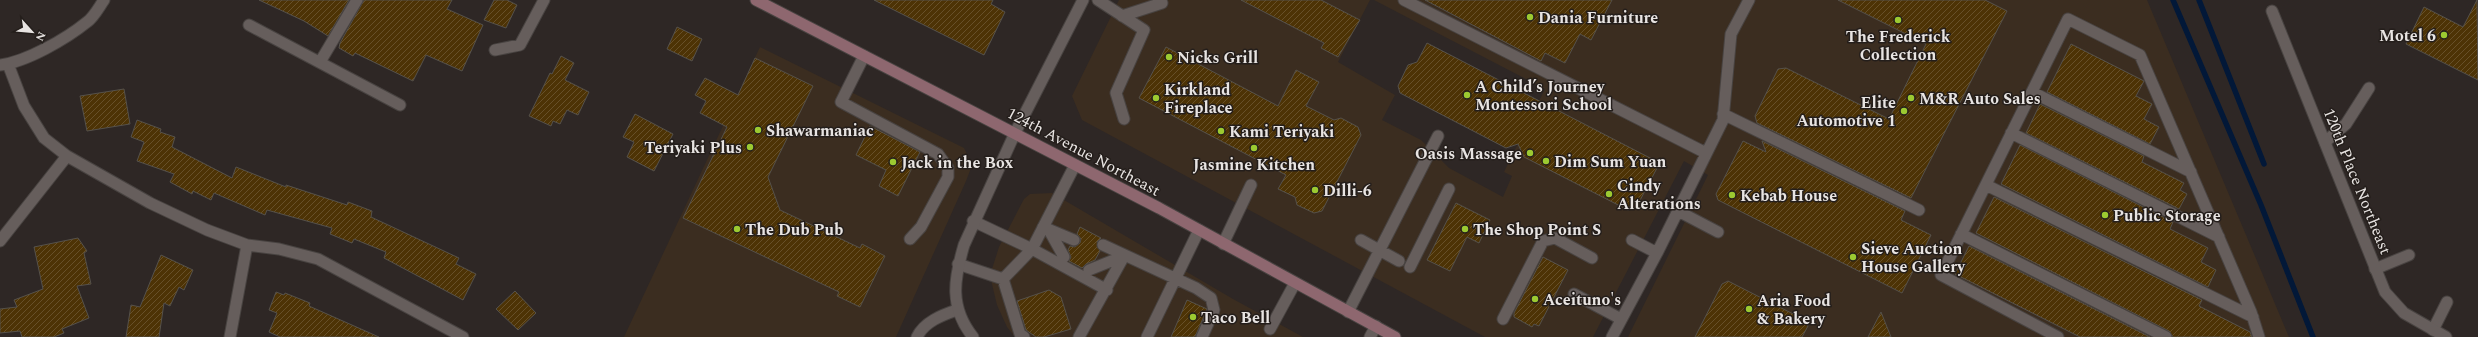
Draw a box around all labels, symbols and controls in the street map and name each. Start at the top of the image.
place label: Dania Furniture [1538,6,1658,30]
north arrow [12,12,52,52]
marker: Dania Furniture [1525,12,1535,22]
marker: The Frederick Collection [1893,15,1903,25]
place label: Motel 6 [2379,24,2436,48]
place label: The Frederick Collection [1846,25,1951,67]
text: N [31,28,50,44]
marker: Motel 6 [2439,30,2449,40]
place label: Nicks Grill [1177,46,1258,70]
marker: Nicks Grill [1164,52,1174,62]
place label: A Child’s Journey Montessori School [1475,75,1612,117]
place label: Kirkland Fireplace [1164,78,1233,120]
place label: M&R Auto Sales [1919,87,2041,111]
marker: A Child’s Journey Montessori School [1462,90,1472,100]
place label: Elite Automotive 1 [1796,91,1896,133]
marker: Kirkland Fireplace [1151,93,1161,103]
marker: M&R Auto Sales [1906,93,1916,103]
street label: 124th Avenue Northeast [1003,101,1165,203]
street label: 120th Place Northeast [2317,105,2398,258]
marker: Elite Automotive 1 [1899,106,1909,116]
place label: Shawarmaniac [766,119,874,143]
place label: Kami Teriyaki [1229,120,1334,144]
marker: Shawarmaniac [753,125,763,135]
marker: Kami Teriyaki [1216,126,1226,136]
place label: Teriyaki Plus [644,136,742,160]
marker: Teriyaki Plus [745,142,755,152]
place label: Oasis Massage [1415,142,1522,166]
marker: Jasmine Kitchen [1249,143,1259,153]
marker: Oasis Massage [1525,148,1535,158]
place label: Dim Sum Yuan [1554,150,1667,174]
place label: Jack in the Box [901,151,1013,175]
place label: Jasmine Kitchen [1193,153,1315,177]
marker: Dim Sum Yuan [1541,156,1551,166]
marker: Jack in the Box [888,157,898,167]
place label: Cindy Alterations [1617,174,1701,216]
place label: Dilli-6 [1323,179,1372,203]
place label: Kebab House [1740,184,1837,208]
marker: Dilli-6 [1310,185,1320,195]
marker: Cindy Alterations [1604,189,1614,199]
marker: Kebab House [1727,190,1737,200]
place label: Public Storage [2113,204,2221,228]
marker: Public Storage [2100,210,2110,220]
place label: The Dub Pub [745,218,843,242]
place label: The Shop Point S [1473,218,1601,242]
marker: The Dub Pub [732,224,742,234]
marker: The Shop Point S [1460,224,1470,234]
place label: Sieve Auction House Gallery [1861,237,1966,279]
marker: Sieve Auction House Gallery [1848,252,1858,262]
place label: Aceituno's [1543,288,1621,312]
place label: Aria Food & Bakery [1757,289,1831,331]
marker: Aceituno's [1530,294,1540,304]
marker: Aria Food & Bakery [1744,304,1754,314]
place label: Taco Bell [1201,306,1270,330]
marker: Taco Bell [1188,312,1198,322]

